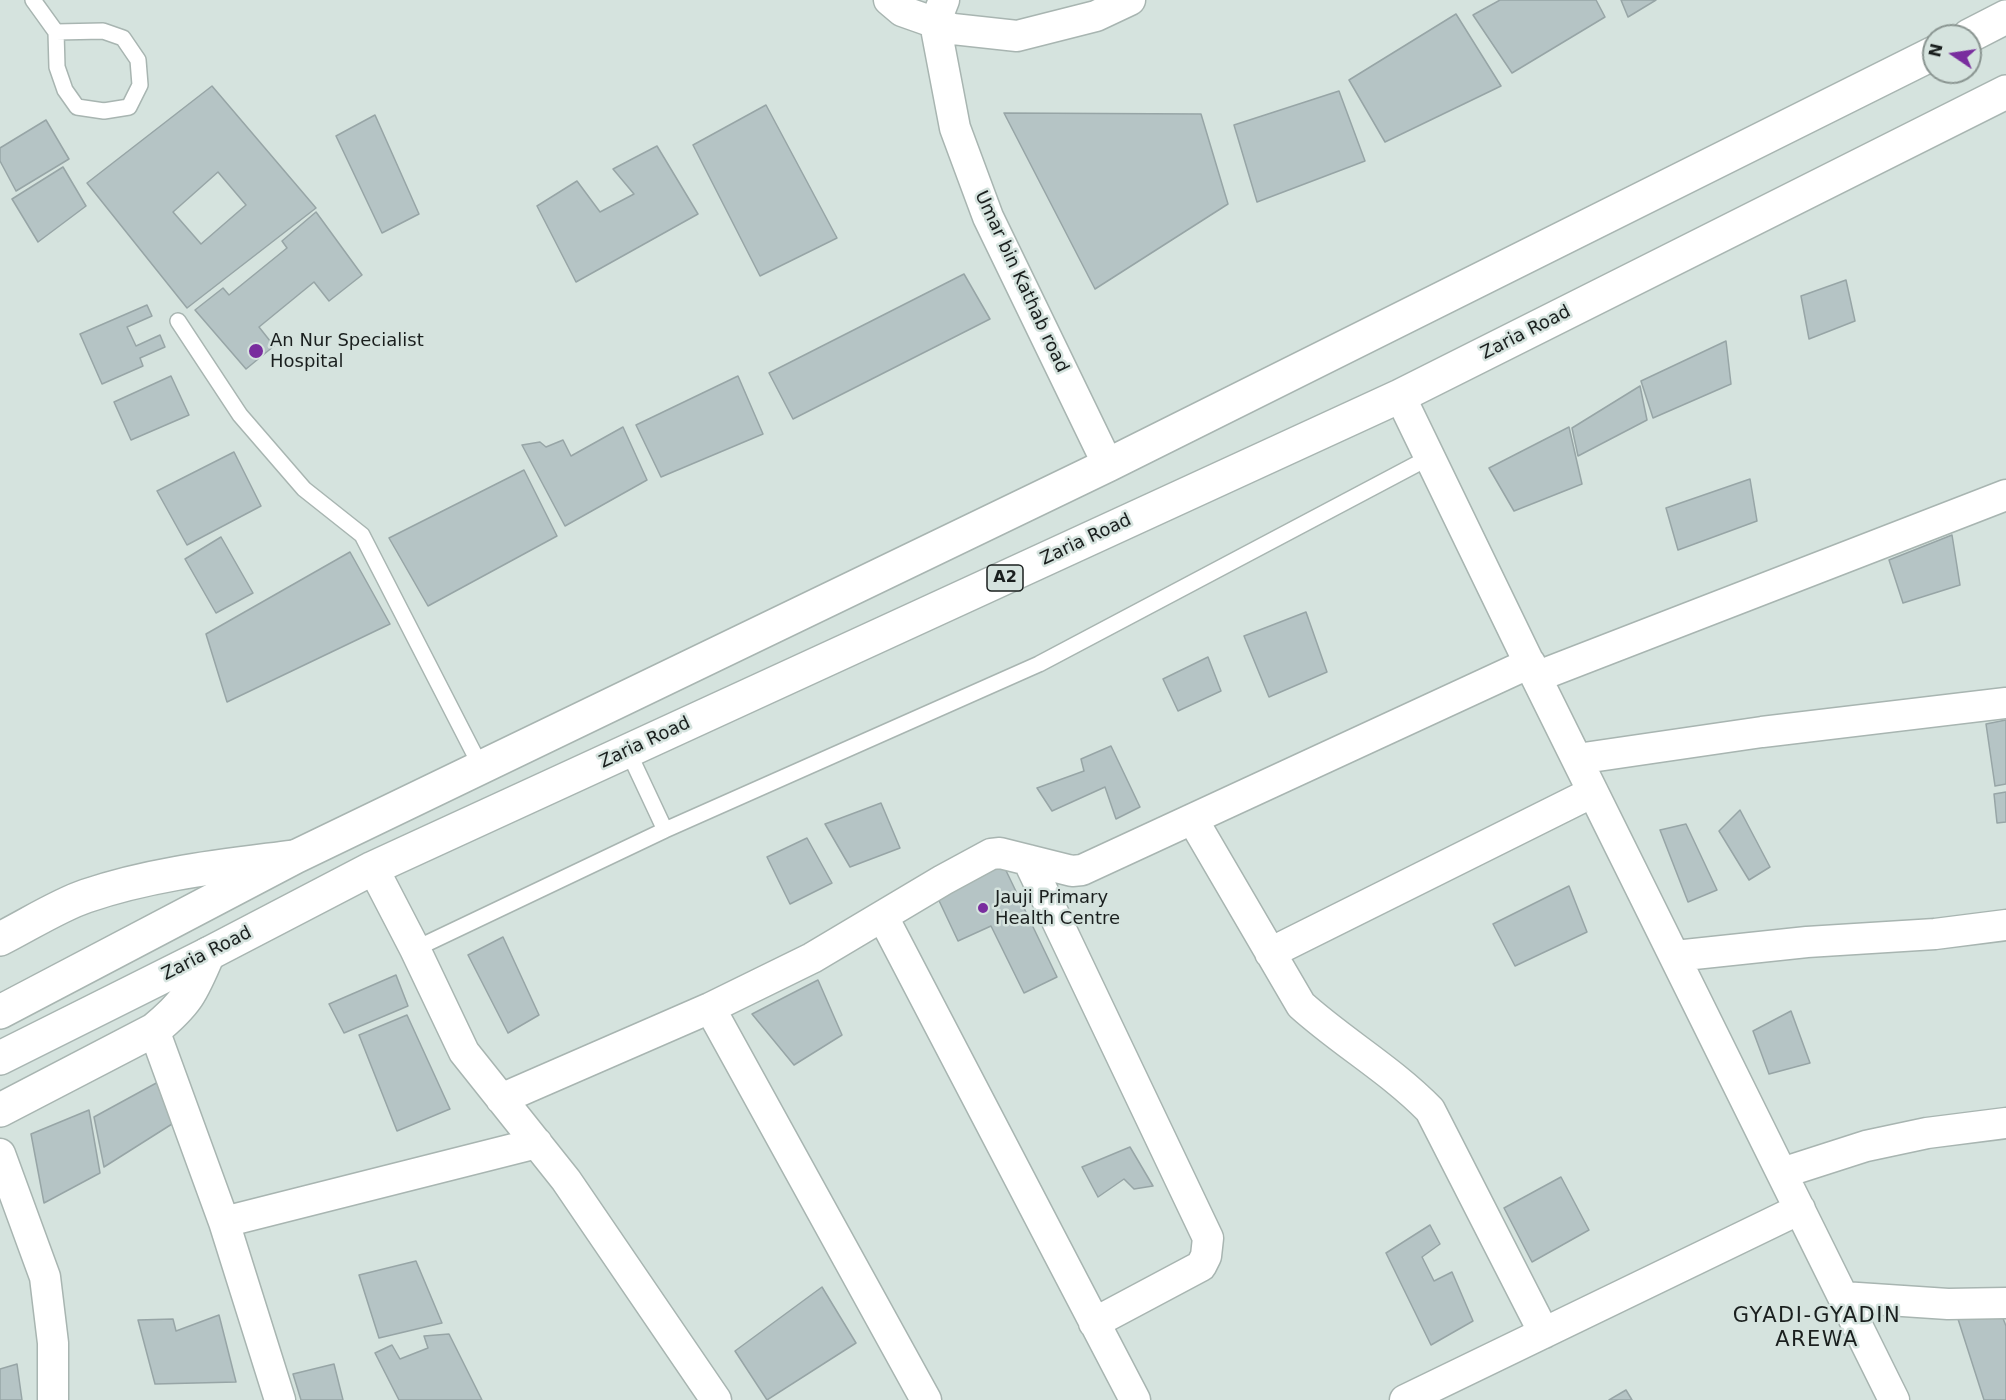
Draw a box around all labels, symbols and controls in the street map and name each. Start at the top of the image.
north arrow [1922,24,1982,84]
text: N [1925,42,1947,59]
street label: Umar bin Kathab road [969,188,1073,376]
street label: Zaria Road [1478,301,1574,365]
place label: An Nur Specialist Hospital [270,330,424,372]
marker: An Nur Specialist Hospital [247,342,265,360]
street label: Zaria Road [1037,510,1135,570]
road number: A2 [987,565,1023,591]
street label: Zaria Road [596,713,694,773]
place label: Jauji Primary Health Centre [995,887,1120,930]
marker: Jauji Primary Health Centre [976,901,990,915]
street label: Zaria Road [159,922,255,986]
district label: GYADI-GYADIN AREWA [1733,1304,1901,1354]

